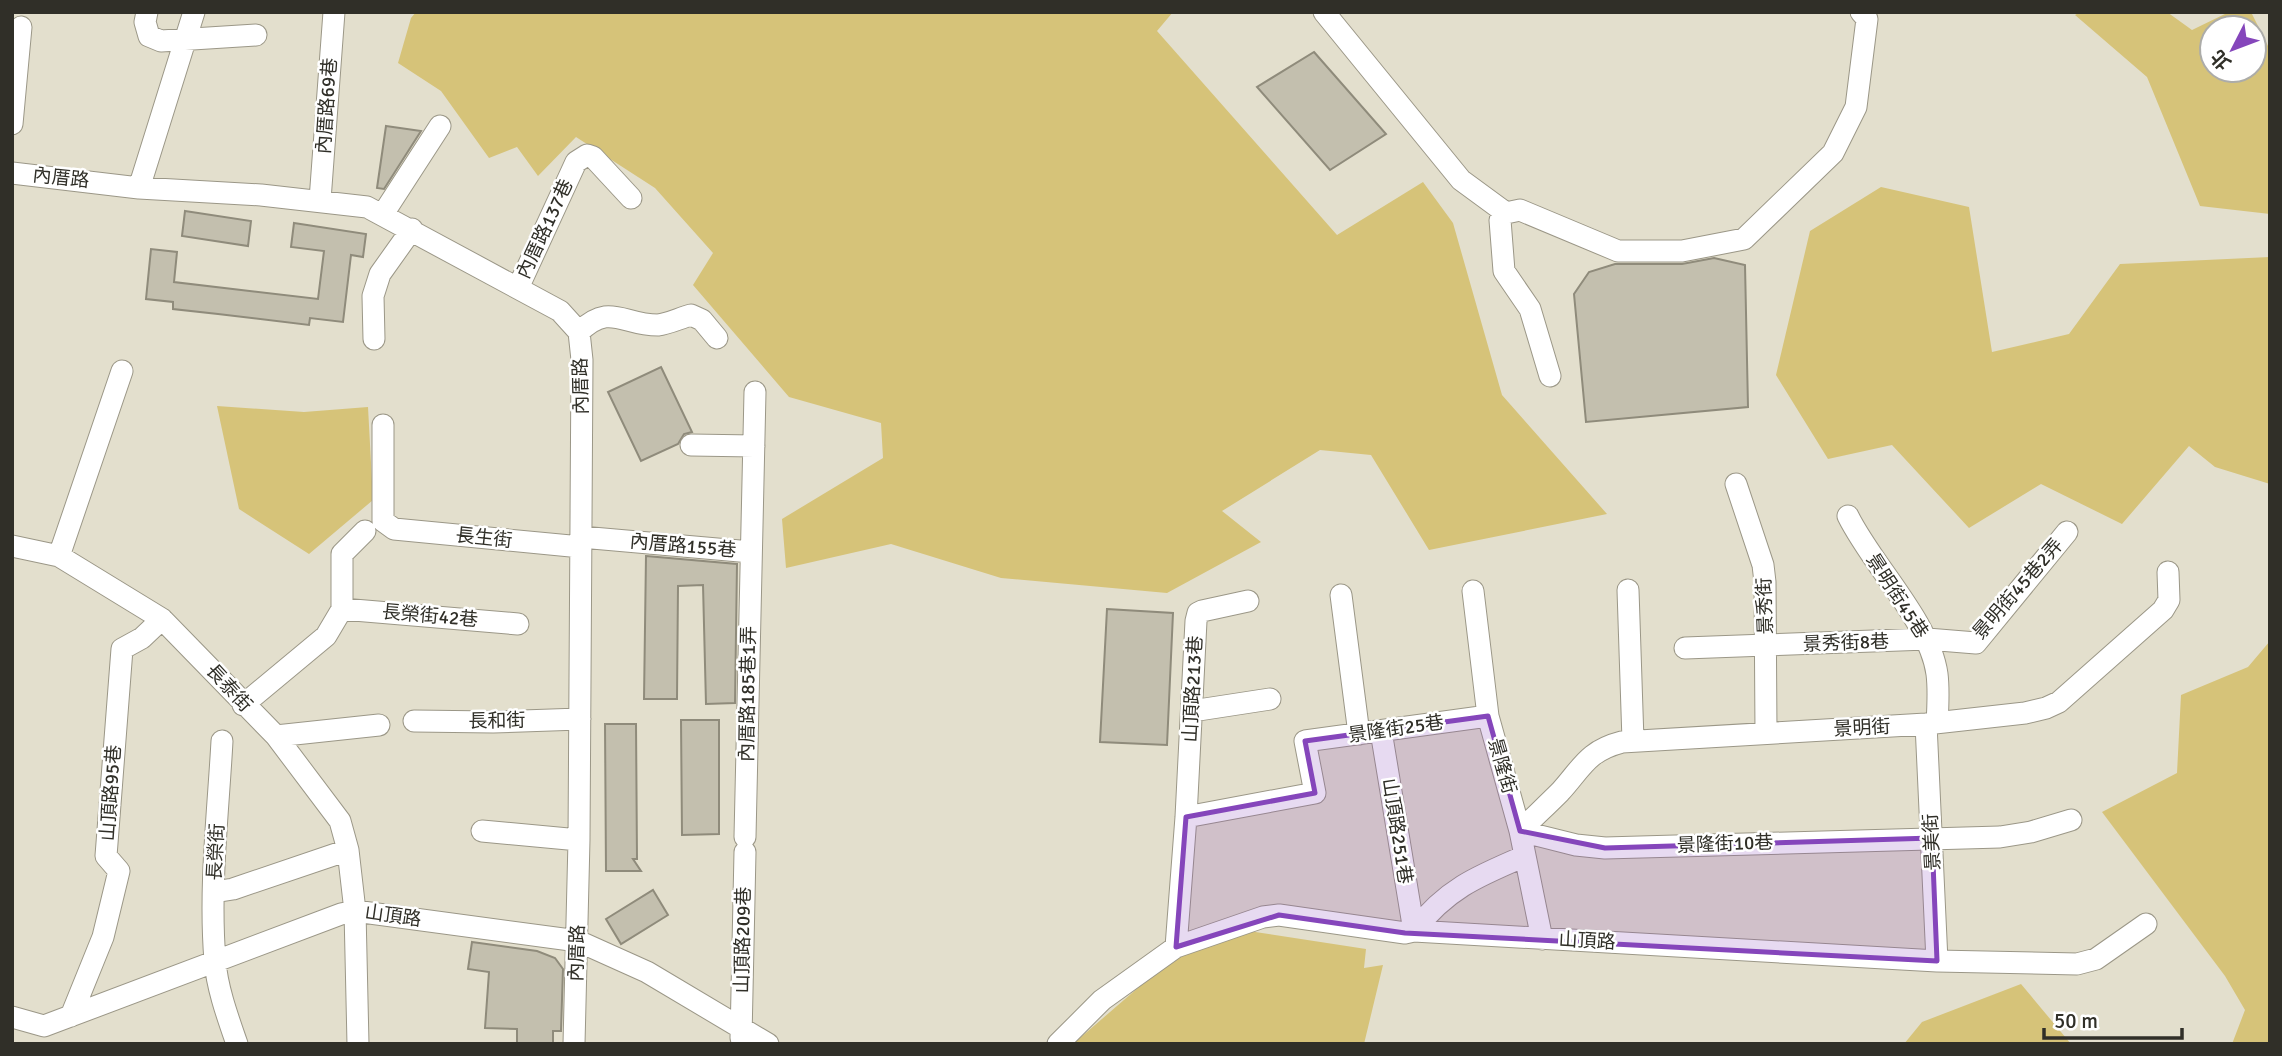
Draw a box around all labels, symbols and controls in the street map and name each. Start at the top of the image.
north arrow [2198,14,2268,84]
text: 北 [2206,45,2236,75]
street label: 內厝路69巷 [312,57,342,155]
street label: 內厝路 [31,163,91,193]
street label: 內厝路137巷 [512,176,578,282]
street label: 內厝路 [569,357,593,415]
street label: 長生街 [454,523,514,553]
street label: 內厝路155巷 [629,529,737,563]
street label: 景明街45巷2弄 [1968,534,2068,644]
street label: 景明街45巷 [1861,549,1933,643]
street label: 景秀街 [1752,577,1778,635]
street label: 長榮街42巷 [381,600,479,632]
street label: 內厝路185巷1弄 [735,626,761,762]
street label: 景秀街8巷 [1802,630,1890,656]
street label: 山頂路213巷 [1178,635,1208,743]
street label: 長泰街 [201,659,257,717]
street label: 長和街 [468,709,526,733]
street label: 景隆街25巷 [1347,710,1445,748]
street label: 景明街 [1833,715,1891,741]
street label: 景隆街 [1483,735,1521,797]
street label: 山頂路95巷 [96,744,126,842]
street label: 山頂路251巷 [1377,776,1417,886]
street label: 景美街 [1919,813,1945,871]
street label: 長榮街 [203,823,229,881]
street label: 景隆街10巷 [1676,830,1774,858]
street label: 山頂路209巷 [730,886,756,994]
street label: 山頂路 [363,900,423,932]
street label: 內厝路 [564,924,590,982]
street label: 山頂路 [1558,928,1616,954]
scale bar [2044,996,2182,1040]
text: 50 m [2054,1008,2098,1034]

